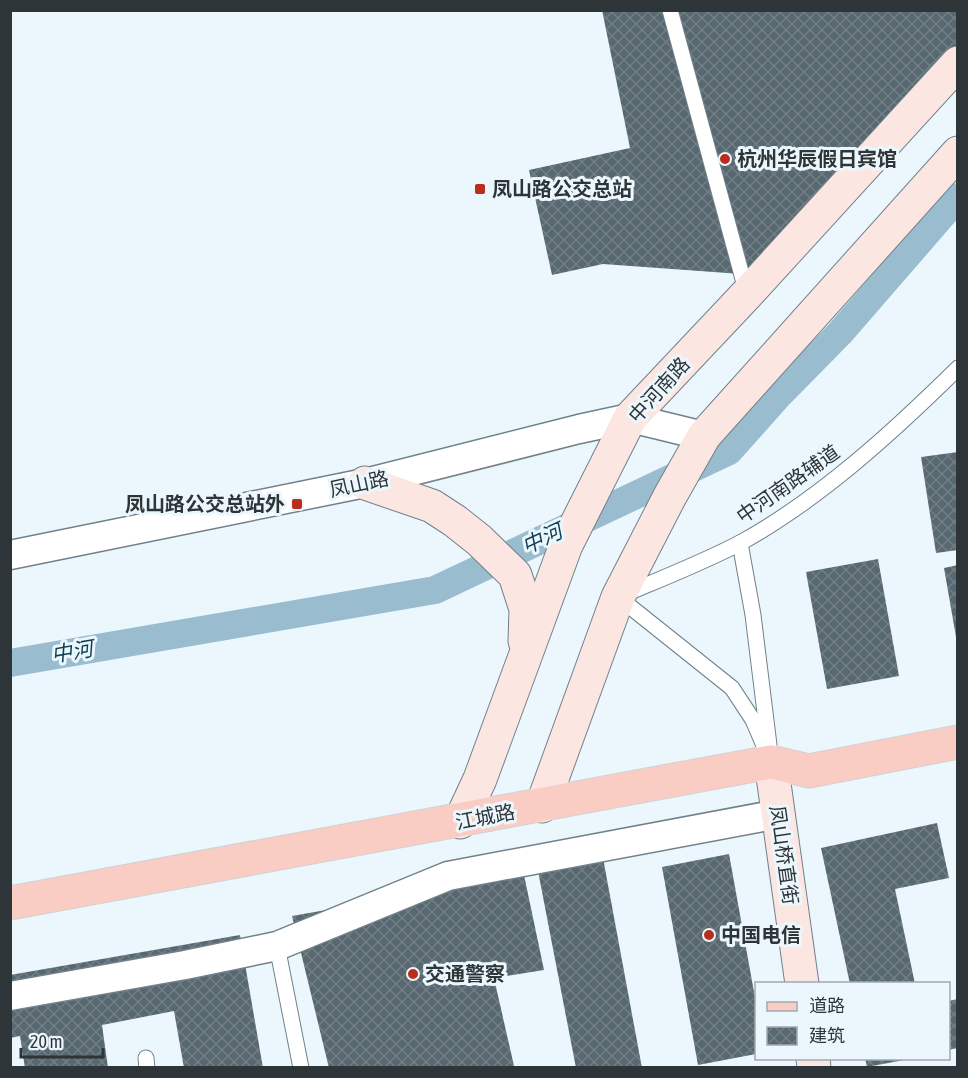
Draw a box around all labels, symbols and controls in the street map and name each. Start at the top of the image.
place label: 杭州华辰假日宾馆 [737,147,897,170]
marker: 杭州华辰假日宾馆 [718,152,732,166]
place label: 凤山路公交总站 [492,177,632,200]
marker: 凤山路公交总站 [473,182,487,196]
street label: 中河南路 [623,352,694,427]
street label: 中河南路辅道 [732,440,843,527]
street label: 凤山路 [327,466,391,501]
place label: 凤山路公交总站外 [125,492,285,515]
marker: 凤山路公交总站外 [290,497,304,511]
water label: 中河 [517,517,569,558]
water label: 中河 [49,635,99,666]
street label: 江城路 [453,799,517,834]
street label: 凤山桥直街 [766,804,803,906]
place label: 中国电信 [721,923,801,946]
marker: 中国电信 [702,928,716,942]
place label: 交通警察 [425,962,505,985]
marker: 交通警察 [406,967,420,981]
legend [755,982,950,1060]
text: 道路 [809,995,845,1016]
scale bar [21,1021,104,1059]
text: 建筑 [809,1025,845,1046]
text: 20 m [30,1031,62,1052]

